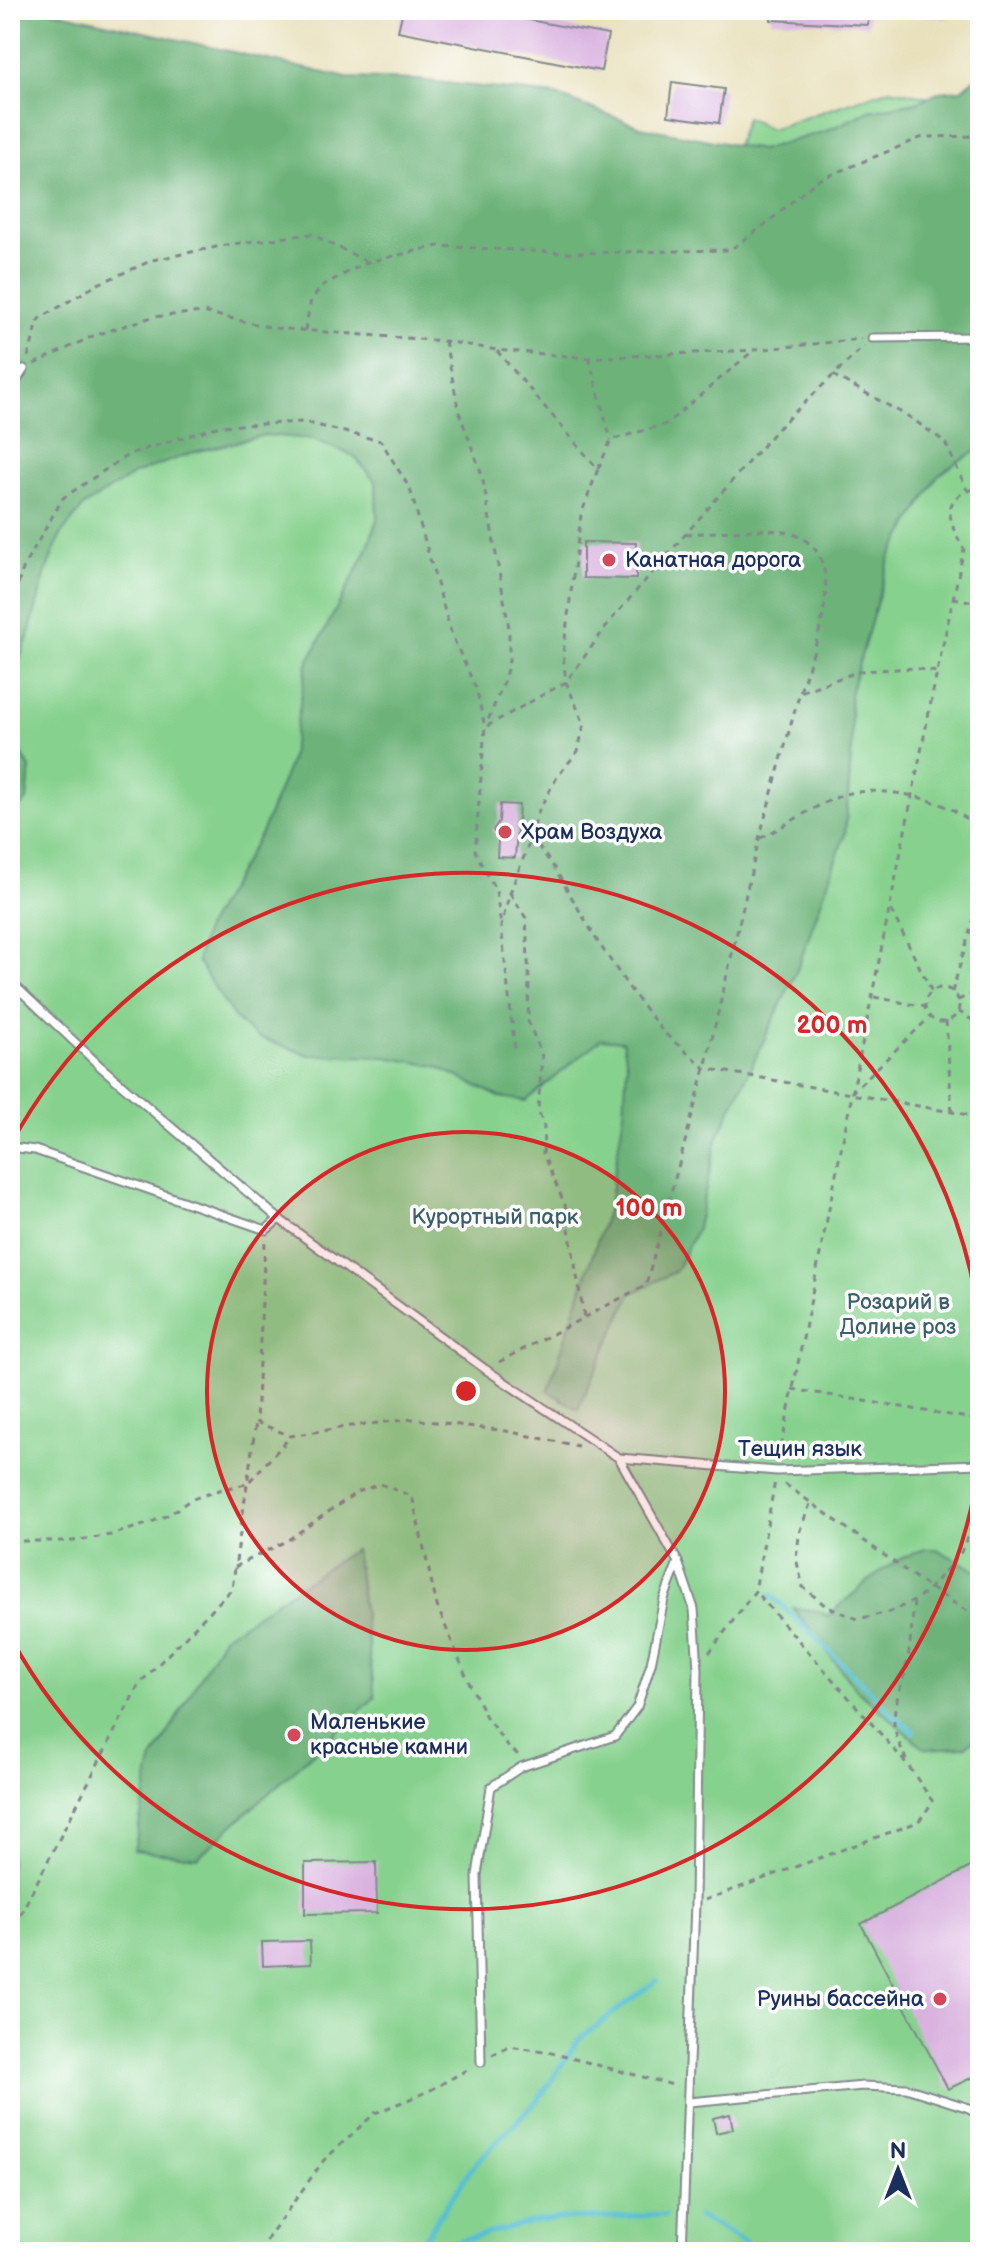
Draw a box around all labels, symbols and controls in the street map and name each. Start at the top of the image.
place label: Канатная дорога [625,547,801,574]
marker: Канатная дорога [600,551,618,569]
place label: Храм Воздуха [521,819,662,846]
marker: Храм Воздуха [496,823,514,841]
text: 200 m [797,1011,867,1040]
text: 100 m [616,1194,682,1223]
park label: Курортный парк [411,1204,579,1231]
park label: Розарий в Долине роз [840,1289,956,1341]
centre of rings [452,1377,480,1405]
street label: Тещин язык [738,1436,862,1463]
place label: Маленькие красные камни [310,1709,468,1761]
marker: Маленькие красные камни [285,1726,303,1744]
place label: Руины бассейна [757,1986,924,2013]
marker: Руины бассейна [931,1990,949,2008]
north arrow [858,2130,938,2210]
text: N [890,2138,906,2165]

